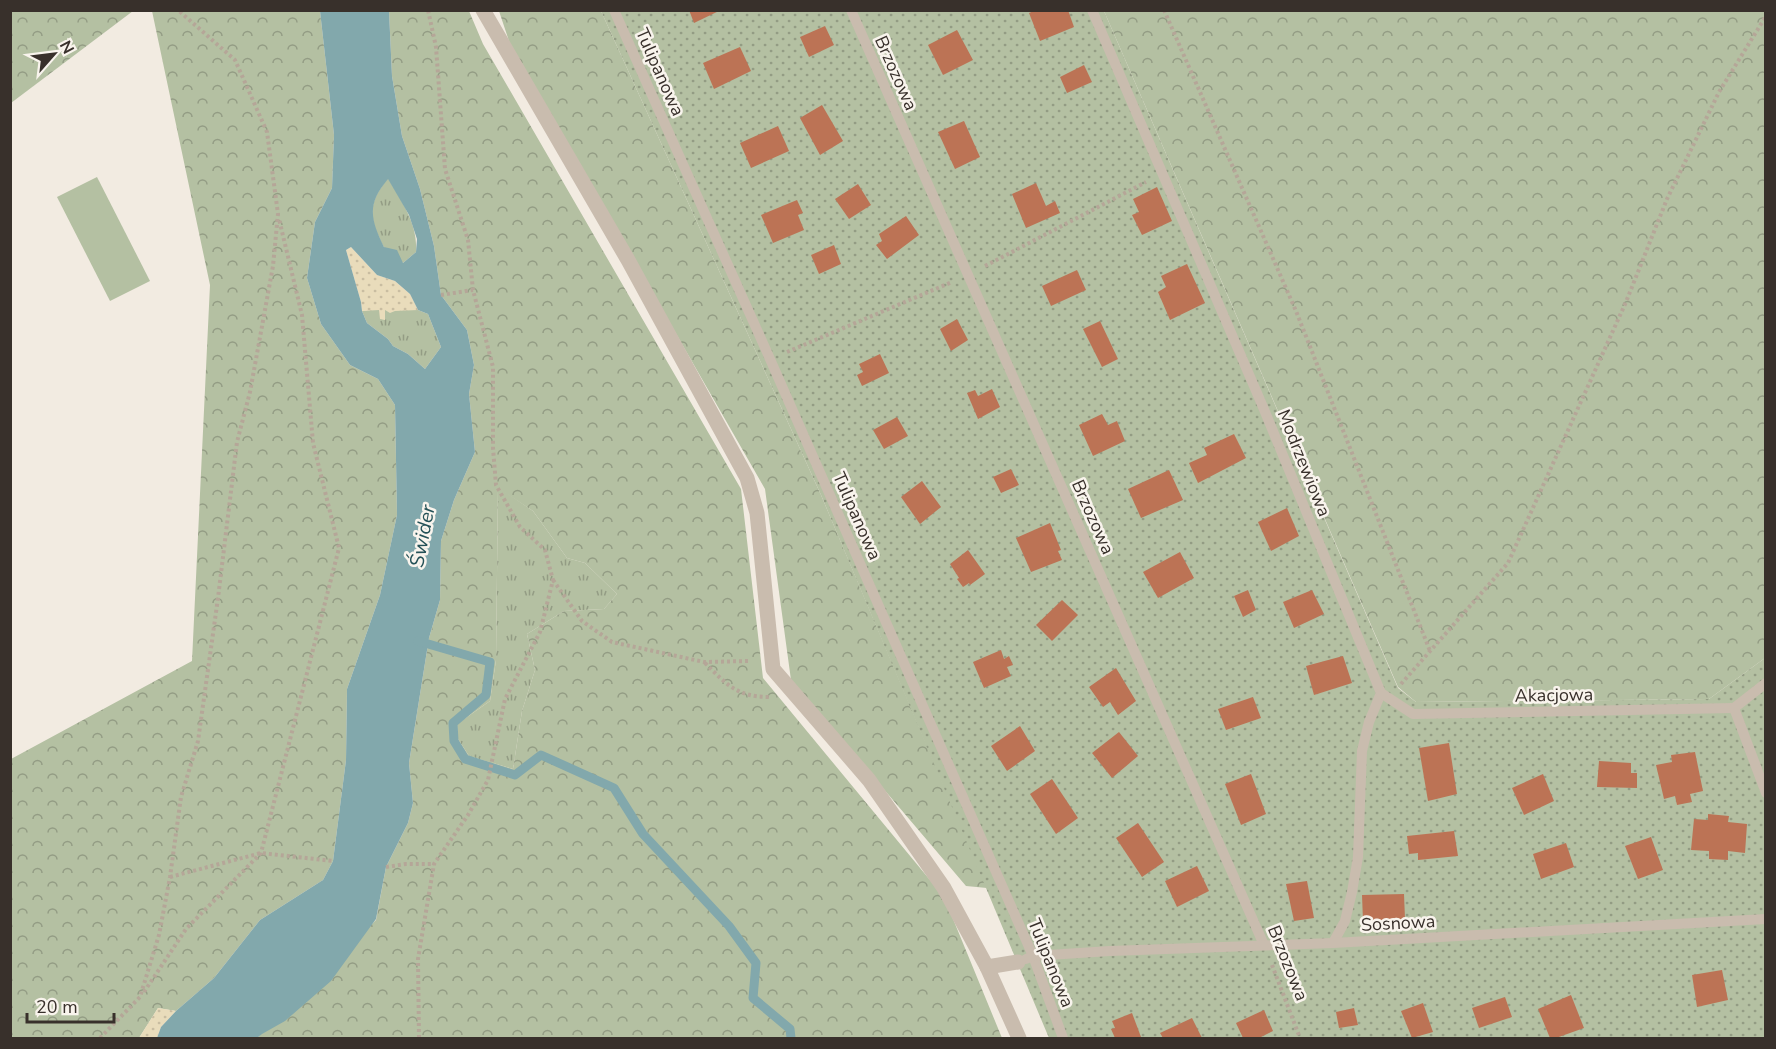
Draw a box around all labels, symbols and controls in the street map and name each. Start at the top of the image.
north arrow [24,24,84,84]
street label: Tulipanowa [630,24,690,120]
street label: Brzozowa [869,32,923,114]
text: N [54,37,79,58]
street label: Modrzewiowa [1272,406,1336,520]
street label: Tulipanowa [827,468,887,564]
street label: Brzozowa [1066,476,1120,558]
water label: Świder [403,502,442,570]
street label: Akacjowa [1515,682,1593,708]
street label: Sosnowa [1360,909,1436,937]
street label: Tulipanowa [1022,915,1080,1011]
street label: Brzozowa [1262,922,1314,1004]
scale bar [27,986,114,1024]
text: 20 m [36,995,78,1019]

